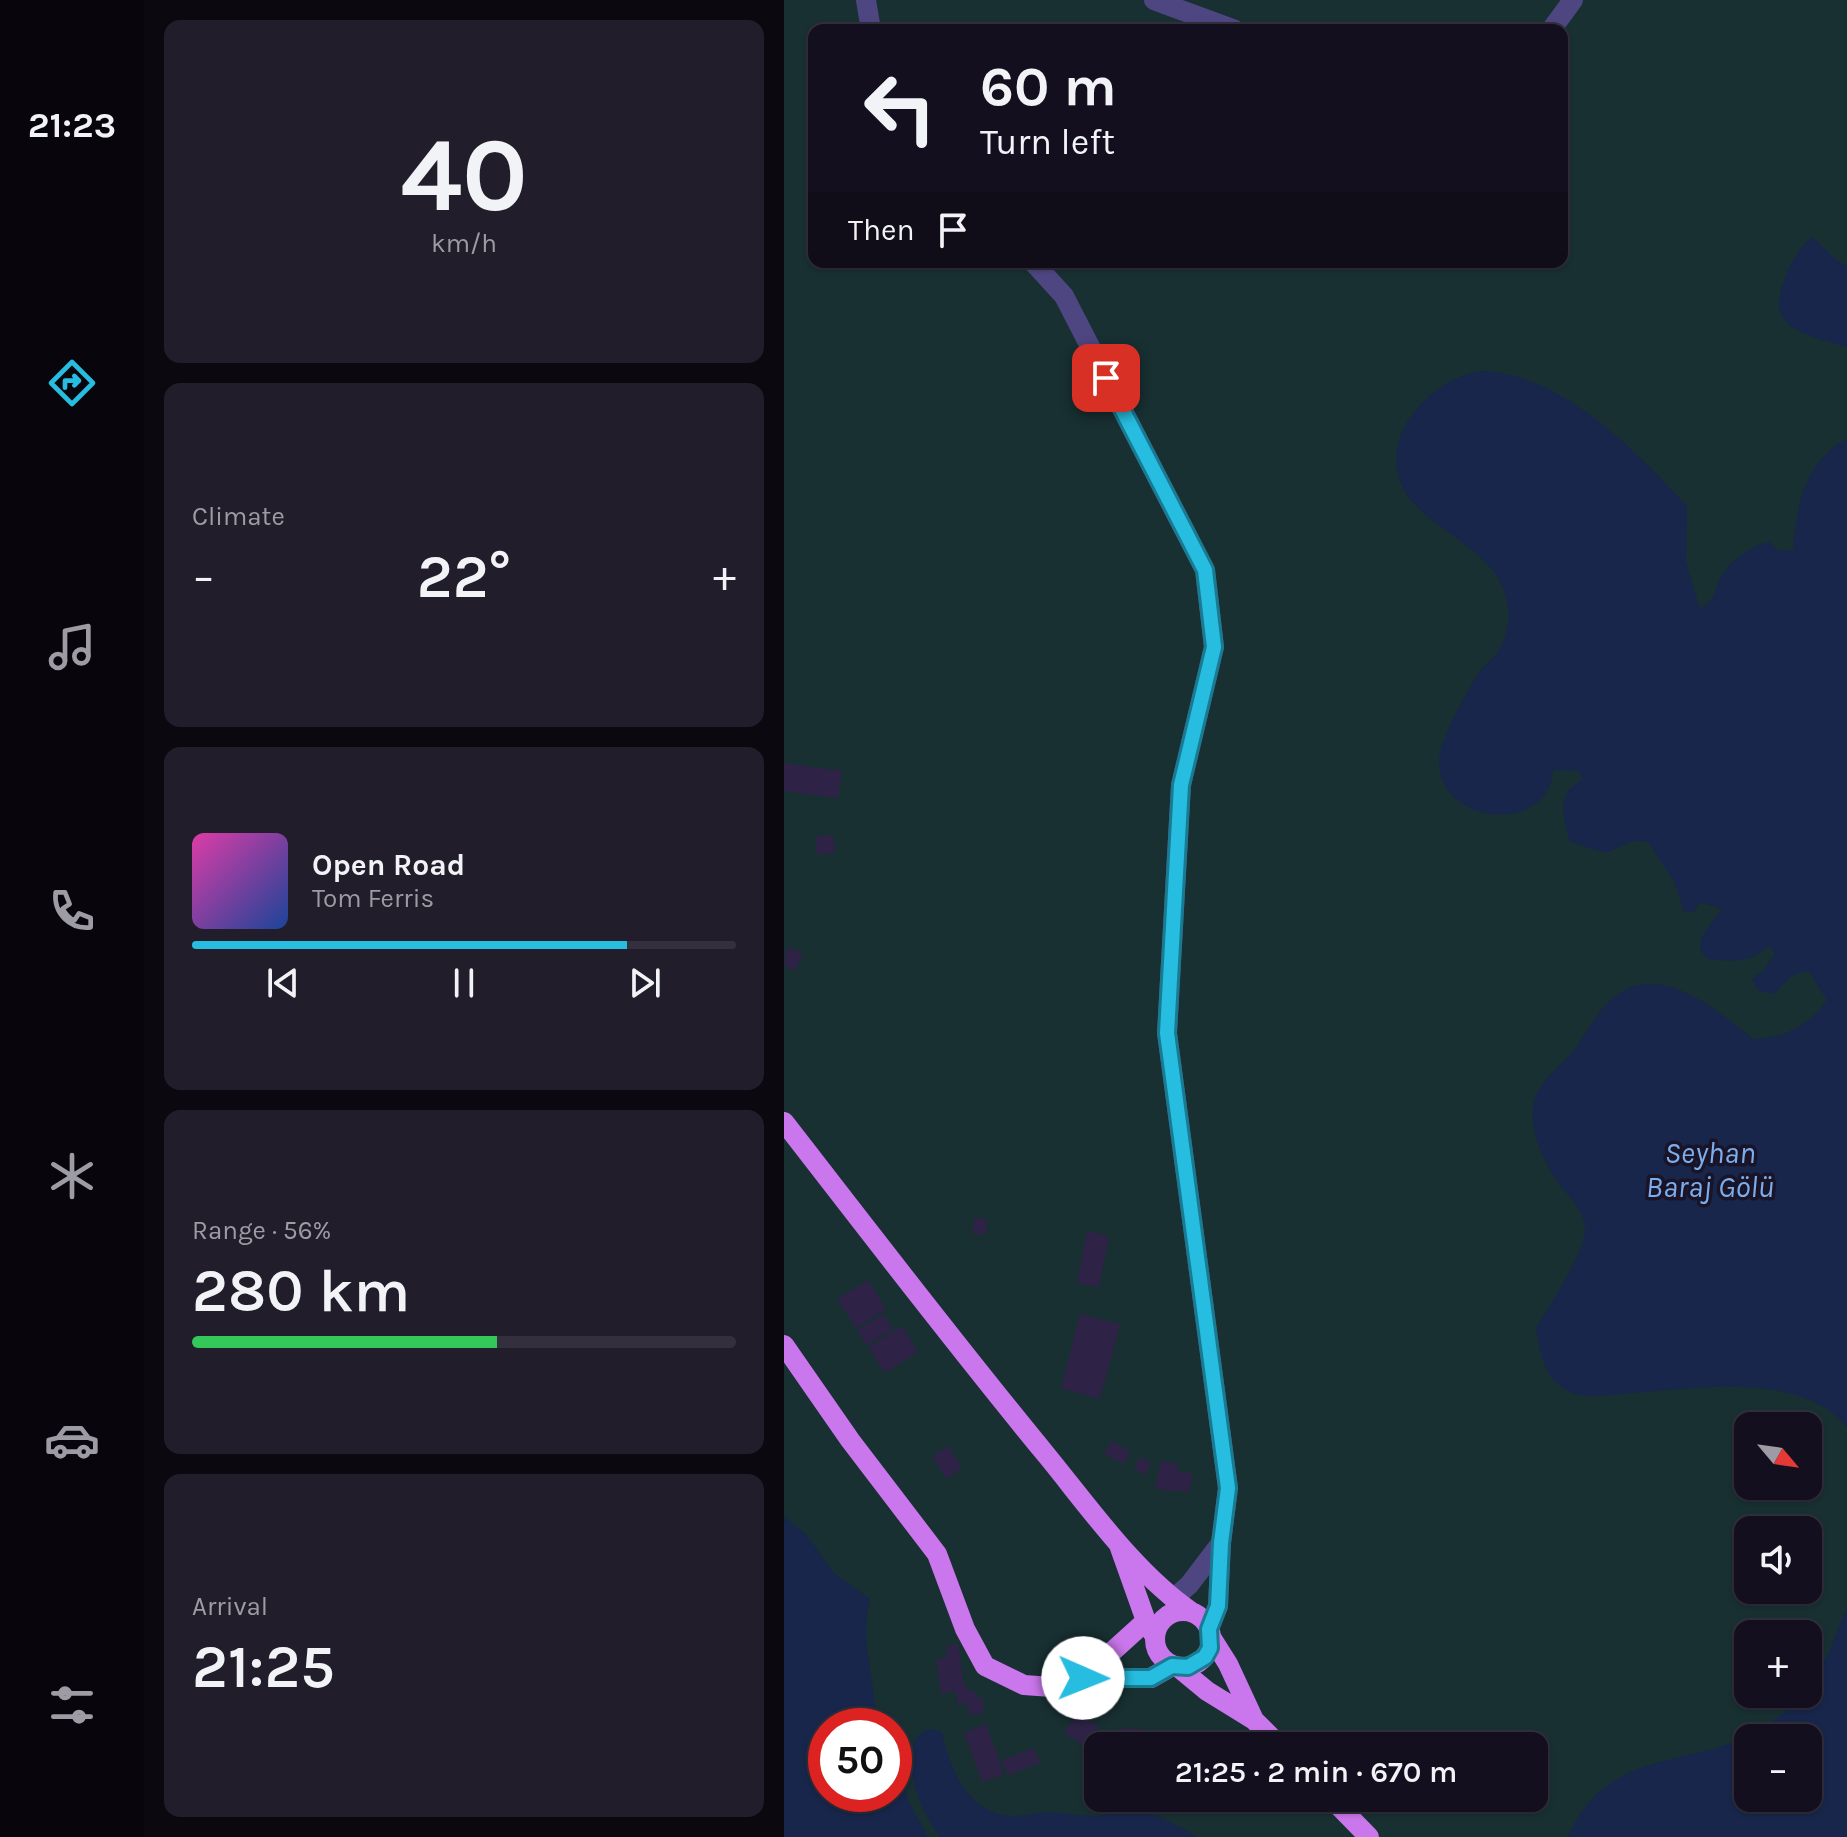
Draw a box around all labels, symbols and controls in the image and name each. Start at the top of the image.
text: 60 m [980,54,1117,119]
icon: left [848,56,952,160]
text: 21:23 [28,104,116,146]
text: 40 [400,115,528,236]
text: Turn left [980,121,1115,163]
icon: arrive [931,208,975,252]
text: Then [848,212,915,248]
text: km/h [431,228,497,259]
pin [1072,344,1140,412]
icon: directions [44,355,100,411]
icon: arrive [1084,356,1128,400]
text: Climate [192,501,285,532]
text: 22° [417,542,511,612]
text: − [192,551,215,602]
text: + [713,551,736,602]
icon: music [44,619,100,675]
text: Open Road [312,847,465,883]
icon: phone [44,883,100,939]
text: Tom Ferris [312,883,434,914]
icon: previous [261,961,305,1005]
icon: pause [442,961,486,1005]
icon: next [623,961,667,1005]
water label: Seyhan Baraj Gölü [1646,1135,1774,1205]
icon: climate [44,1148,100,1204]
text: Range · 56% [192,1215,331,1246]
text: 280 km [192,1256,410,1326]
icon: car [44,1412,100,1468]
north arrow [1734,1412,1822,1500]
map controls [1734,1412,1822,1812]
button: sound [1734,1516,1822,1604]
text: Arrival [192,1591,268,1622]
button: + [1734,1620,1822,1708]
text: 21:25 [192,1632,335,1702]
position arrow [1041,1636,1125,1720]
icon: filters [44,1677,100,1733]
speed limit sign: 50 [808,1708,912,1812]
button: − [1734,1724,1822,1812]
text: 21:25 · 2 min · 670 m [1175,1754,1457,1790]

